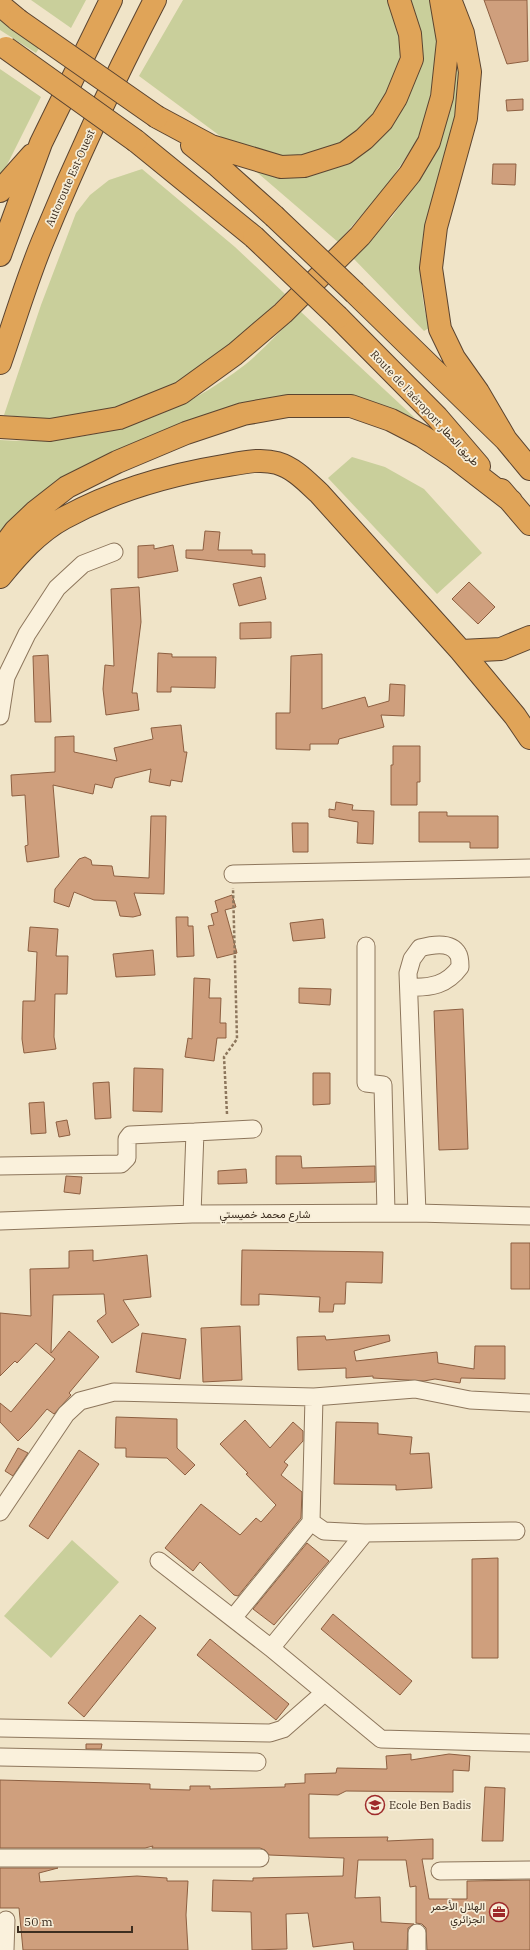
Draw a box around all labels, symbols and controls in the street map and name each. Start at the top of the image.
street label: Autoroute Est-Ouest [42,127,98,229]
street label: Route de l'aéroport طريق المطار [368,347,482,469]
street label: شارع محمد خميستي [220,1207,311,1224]
school or university icon: Ecole Ben Badis [364,1794,386,1816]
place label: Ecole Ben Badis [389,1798,471,1812]
place label: الهلال الأحمر الجزائري [430,1899,485,1929]
office icon: الهلال الأحمر الجزائري [488,1901,510,1923]
scale bar [18,1908,132,1934]
text: 50 m [24,1914,53,1929]

